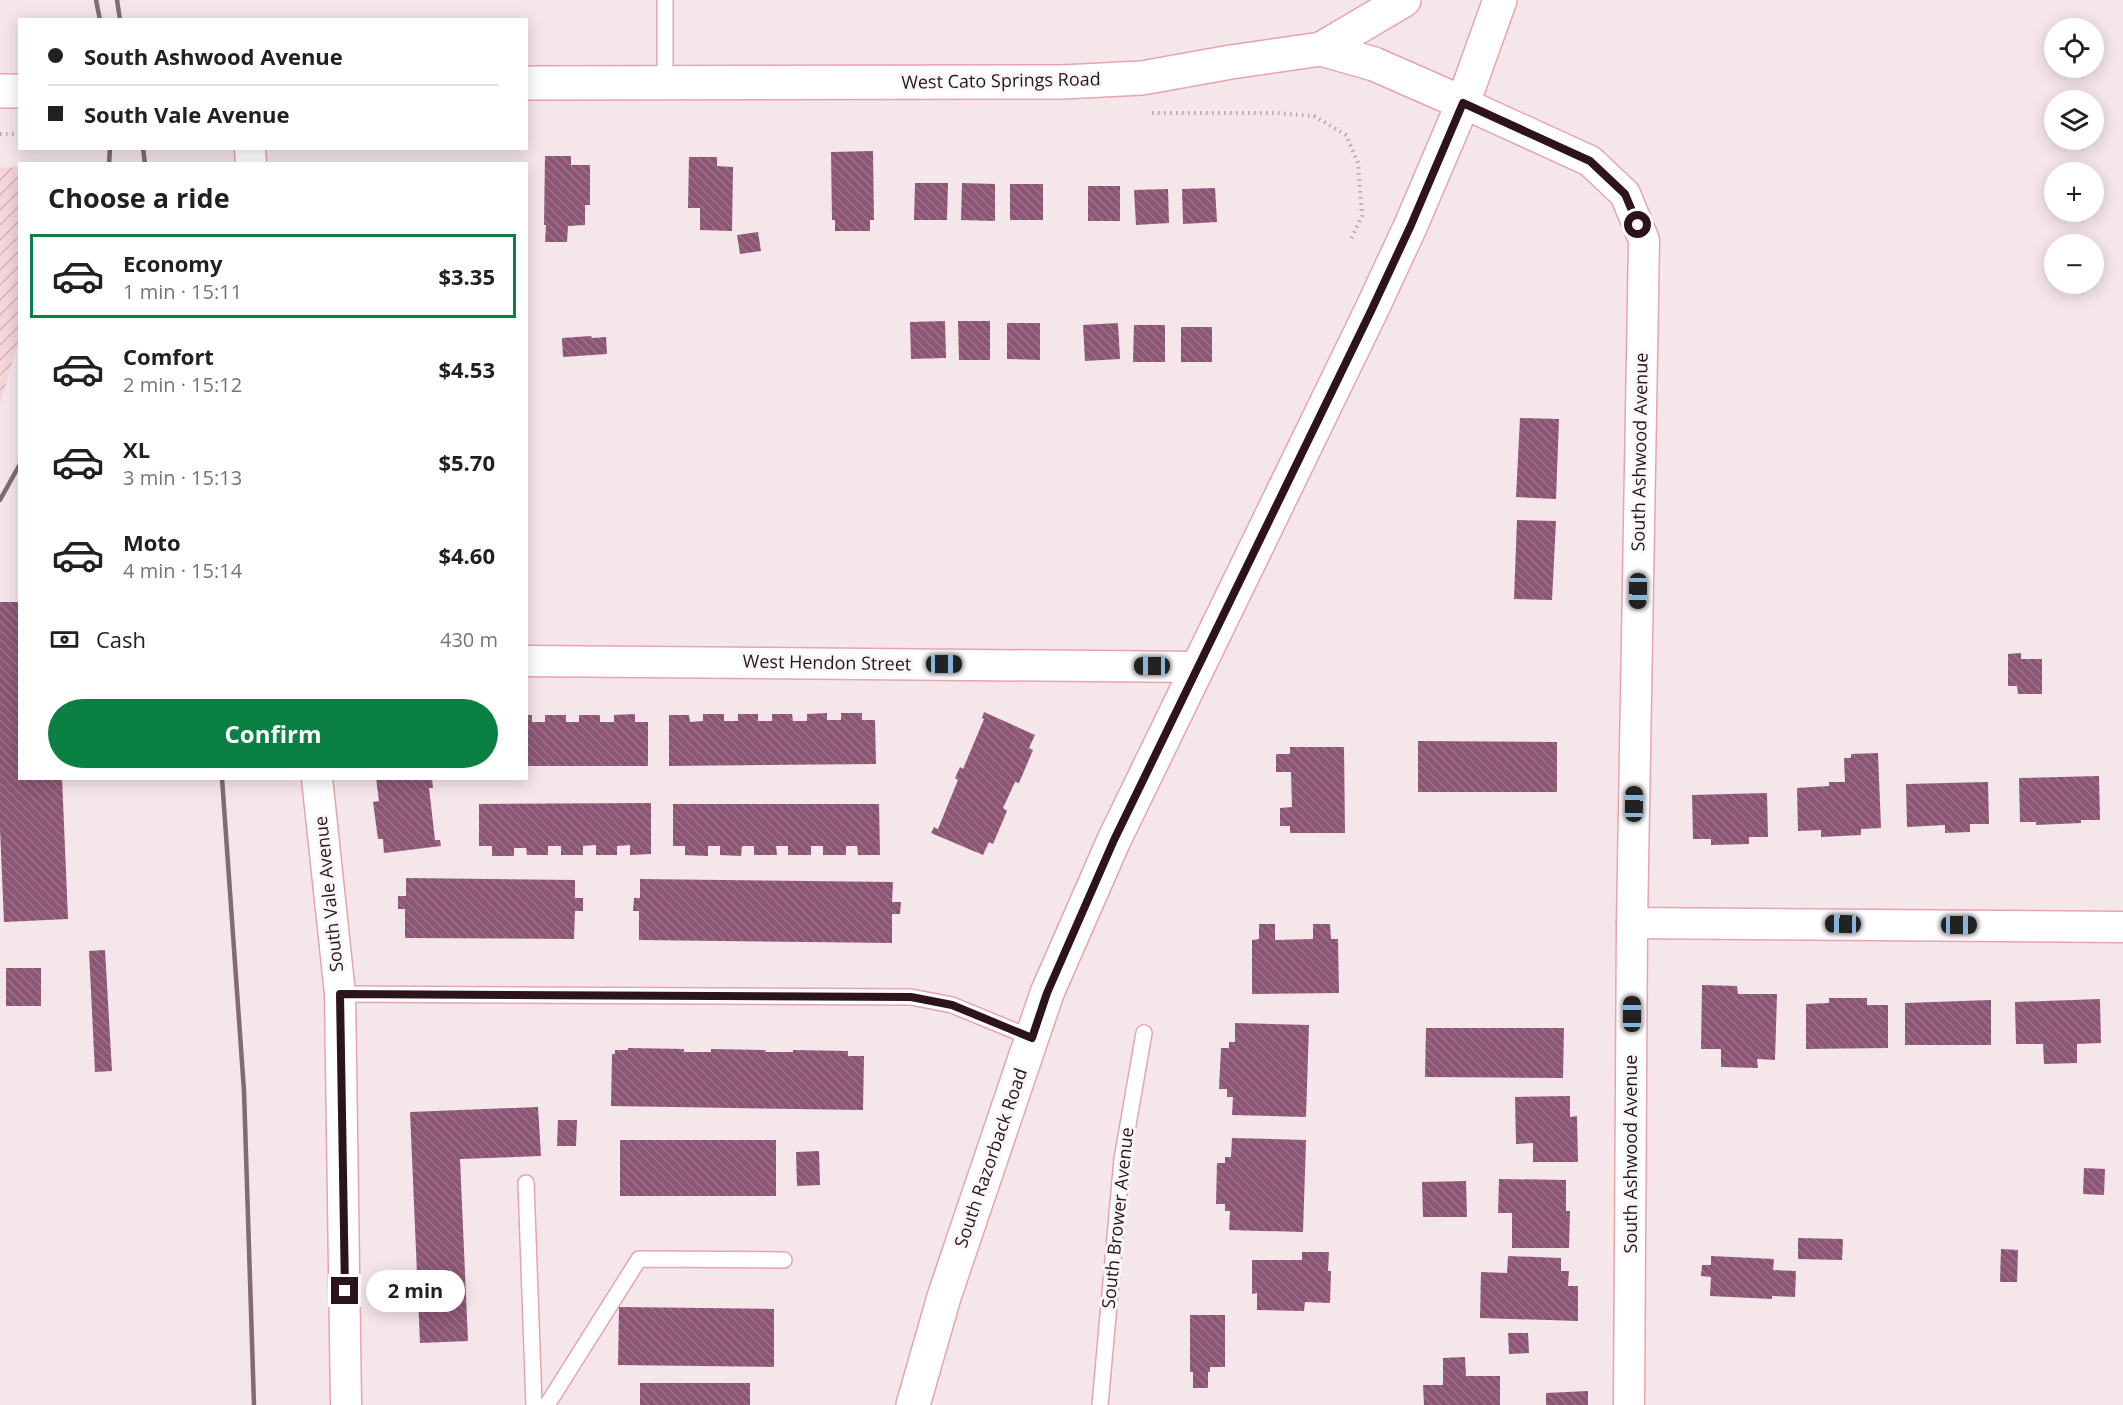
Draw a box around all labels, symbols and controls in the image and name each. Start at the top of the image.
map controls [2044,18,2104,294]
button: locate [2044,18,2104,78]
text: South Ashwood Avenue [84,41,343,71]
street label: West Cato Springs Road [901,66,1101,94]
button: layers [2044,90,2104,150]
text: South Vale Avenue [84,99,290,129]
button: + [2044,162,2104,222]
text: Choose a ride [48,179,230,216]
route start [1624,211,1651,238]
button: − [2044,234,2104,294]
text: Economy [123,248,222,278]
icon: car [51,249,105,303]
text: $3.35 [438,261,495,291]
text: 1 min · 15:11 [123,278,242,305]
text: Comfort [123,341,214,371]
icon: car [51,342,105,396]
street label: South Ashwood Avenue [1625,352,1653,552]
text: $4.53 [438,354,495,384]
text: 2 min · 15:12 [123,371,242,398]
text: XL [123,434,150,464]
icon: car [51,435,105,489]
text: $5.70 [438,447,495,477]
text: 3 min · 15:13 [123,464,242,491]
text: Moto [123,527,181,557]
icon: car [51,528,105,582]
text: $4.60 [438,540,495,570]
text: 4 min · 15:14 [123,557,242,584]
car [1629,573,1647,609]
icon: cash [48,623,81,656]
text: Cash [96,624,146,654]
text: 430 m [440,626,498,653]
street label: West Hendon Street [742,649,912,675]
car [926,655,962,673]
car [1134,657,1170,675]
button: Confirm [48,699,498,768]
car [1625,786,1643,822]
street label: South Vale Avenue [308,815,348,973]
car [1825,915,1861,933]
car [1941,916,1977,934]
car [1623,996,1641,1032]
street label: South Ashwood Avenue [1618,1055,1642,1253]
street label: South Razorback Road [948,1065,1032,1251]
street label: South Brower Avenue [1096,1126,1138,1310]
callout: 2 min [366,1270,465,1312]
route end [331,1277,358,1304]
text: 2 min [388,1277,443,1304]

